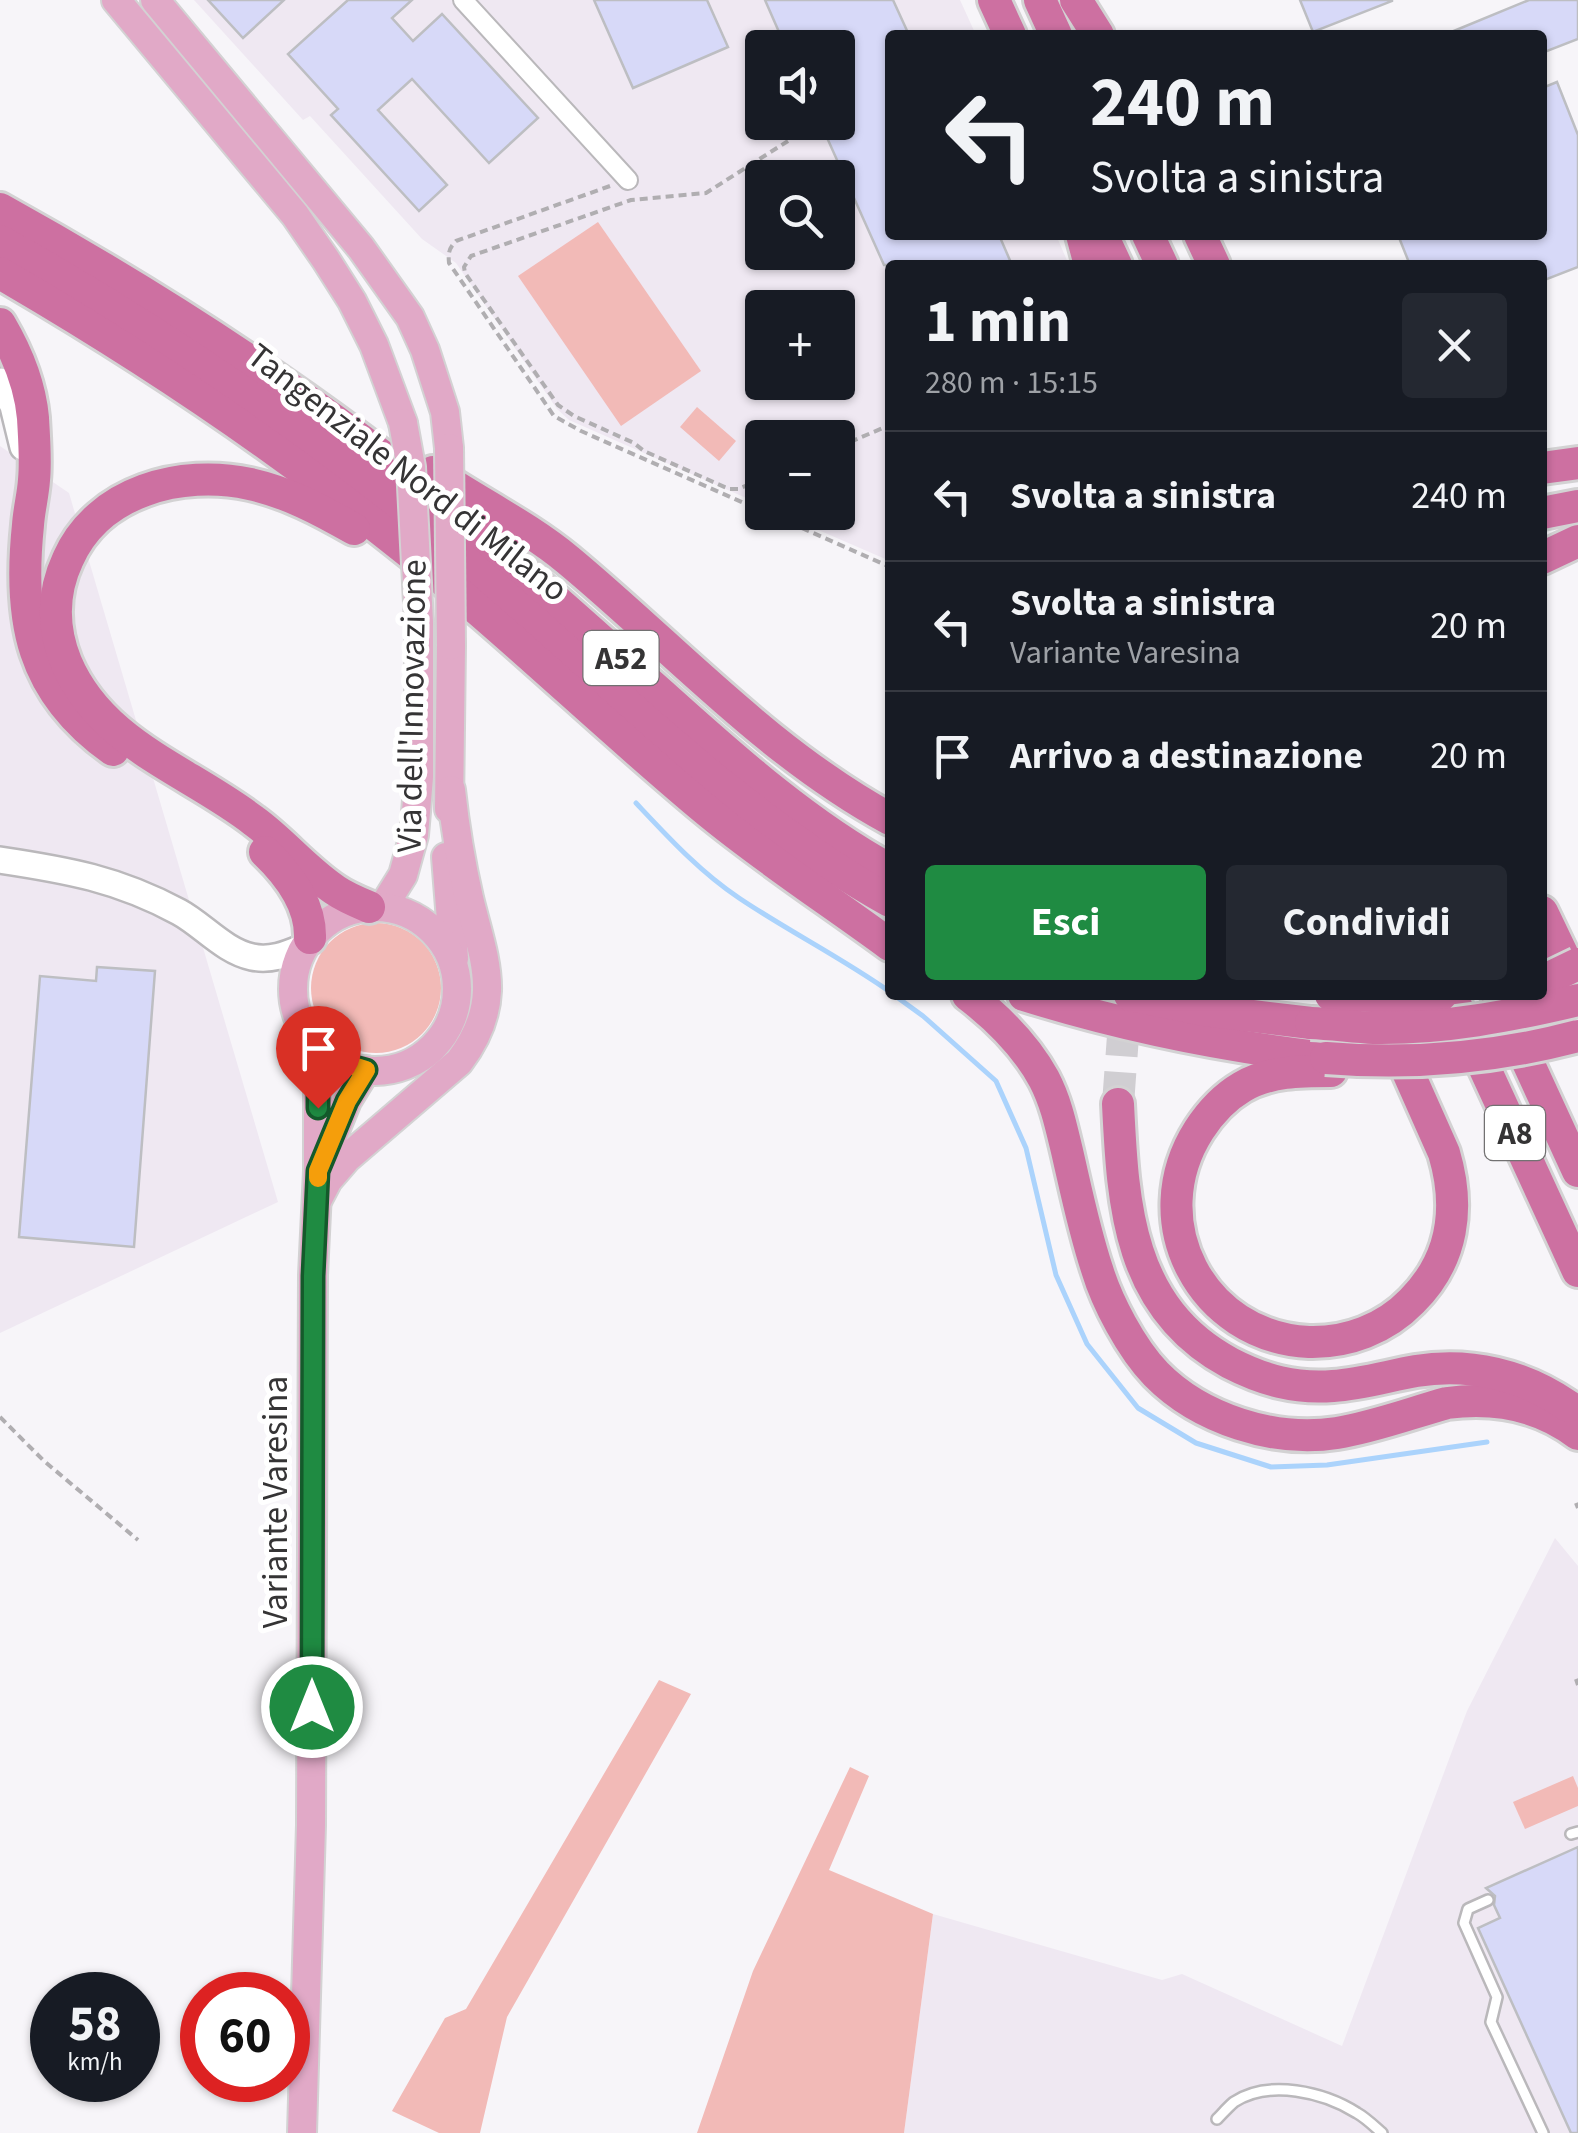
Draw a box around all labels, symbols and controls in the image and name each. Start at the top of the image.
map controls [745,30,855,530]
button: sound [745,30,855,140]
text: 240 m [1090,53,1275,153]
icon: left [925,70,1055,200]
text: Svolta a sinistra [1090,146,1384,210]
button: search [745,160,855,270]
text: 1 min [925,280,1071,365]
button: + [745,290,855,400]
button: close [1402,293,1507,398]
street label: Tangenziale Nord di Milano [236,332,578,614]
text: 280 m · 15:15 [925,360,1098,406]
button: − [745,420,855,530]
icon: left [925,469,980,524]
text: Svolta a sinistra [1010,469,1276,523]
text: 240 m [1411,469,1507,523]
street label: Via dell'Innovazione [384,559,440,853]
text: Svolta a sinistra [1010,576,1276,630]
icon: left [925,599,980,654]
text: 20 m [1430,599,1507,653]
text: Variante Varesina [1010,630,1241,676]
road number: A52 [584,631,658,685]
icon: arrive [925,729,980,784]
text: Arrivo a destinazione [1010,729,1363,783]
text: 20 m [1430,729,1507,783]
button: Esci [925,865,1206,980]
button: Condividi [1226,865,1507,980]
pin [276,1006,361,1109]
icon: arrive [291,1021,346,1076]
road number: A8 [1485,1106,1545,1160]
street label: Variante Varesina [251,1376,301,1628]
position arrow [260,1655,364,1759]
speed limit sign: 60 [180,1972,310,2102]
text: 58 [69,1989,121,2060]
text: km/h [67,2044,123,2080]

